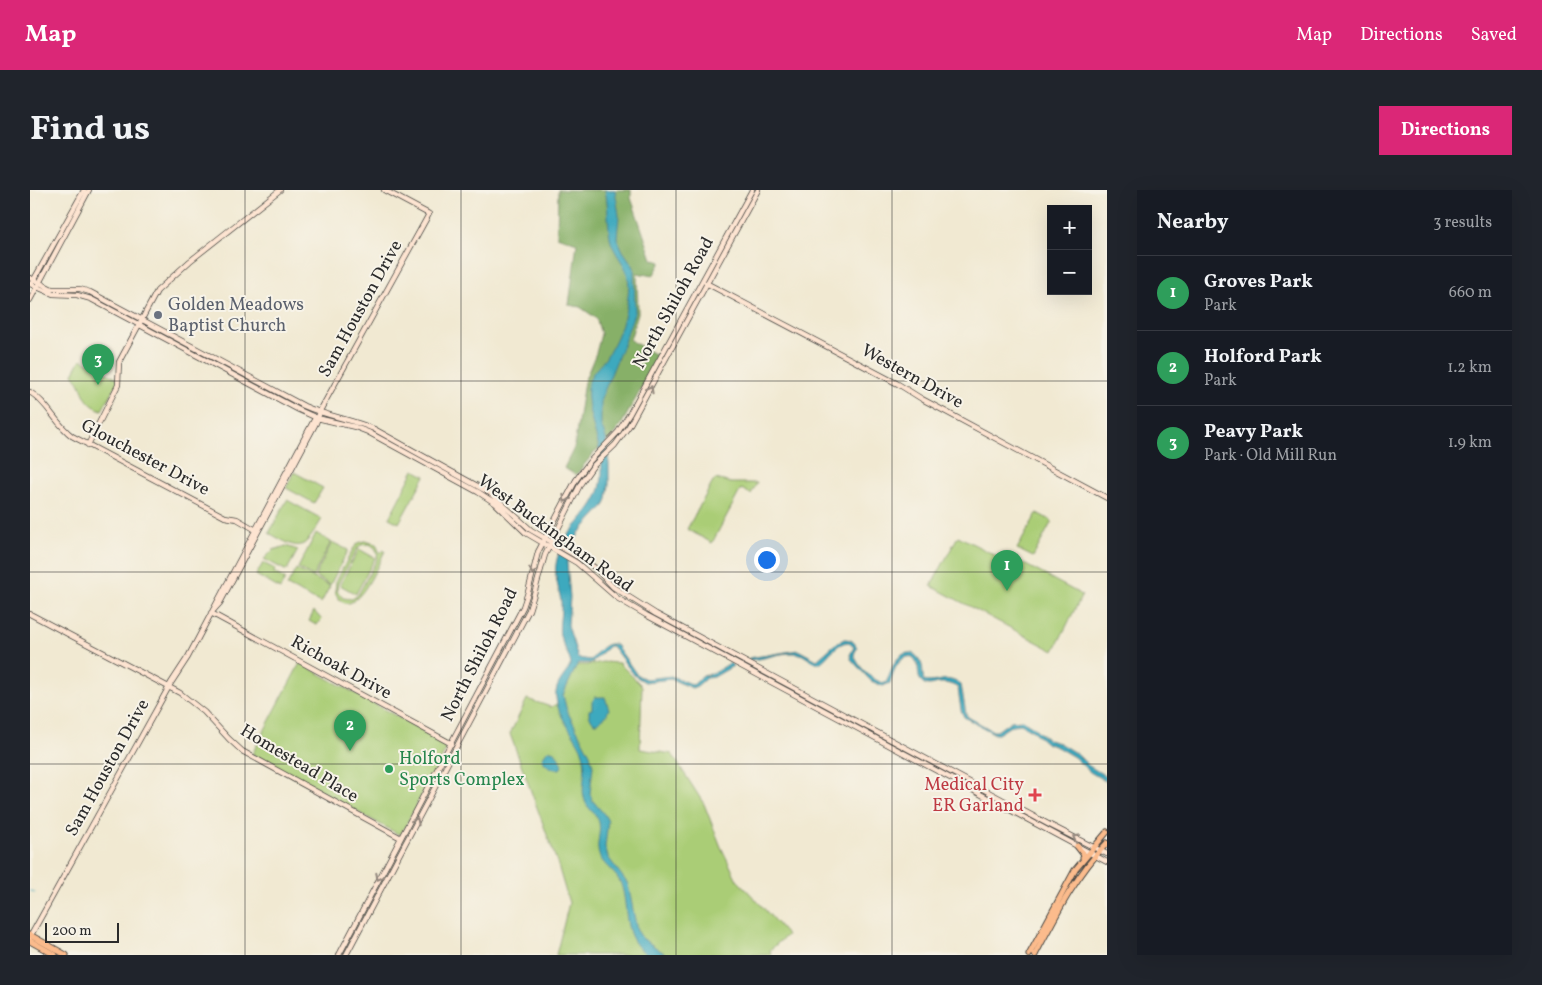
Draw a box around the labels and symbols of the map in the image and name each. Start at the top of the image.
street label: North Shiloh Road [627,233,721,373]
street label: Sam Houston Drive [313,236,409,382]
place label: Golden Meadows Baptist Church [168,293,304,339]
marker: Golden Meadows Baptist Church [152,309,164,321]
street label: Western Drive [856,339,968,415]
pin: 3 [82,344,114,385]
one-way arrow [644,385,654,394]
street label: Glouchester Drive [76,413,214,503]
street label: West Buckingham Road [472,469,638,599]
one-way arrow [562,493,572,502]
your location [754,547,780,573]
pin: 1 [991,550,1023,591]
one-way arrow [528,566,539,575]
street label: North Shiloh Road [436,584,524,726]
street label: Richoak Drive [286,630,396,706]
street label: Sam Houston Drive [60,695,156,841]
pin: 2 [334,710,366,751]
street label: Homestead Place [235,719,363,809]
place label: Holford Sports Complex [399,747,525,793]
marker: Holford Sports Complex [383,763,395,775]
place label: Medical City ER Garland [924,773,1024,819]
marker: Medical City ER Garland [1028,788,1042,802]
one-way arrow [410,818,420,827]
one-way arrow [1072,834,1081,844]
one-way arrow [376,872,386,881]
scale bar [45,920,119,943]

